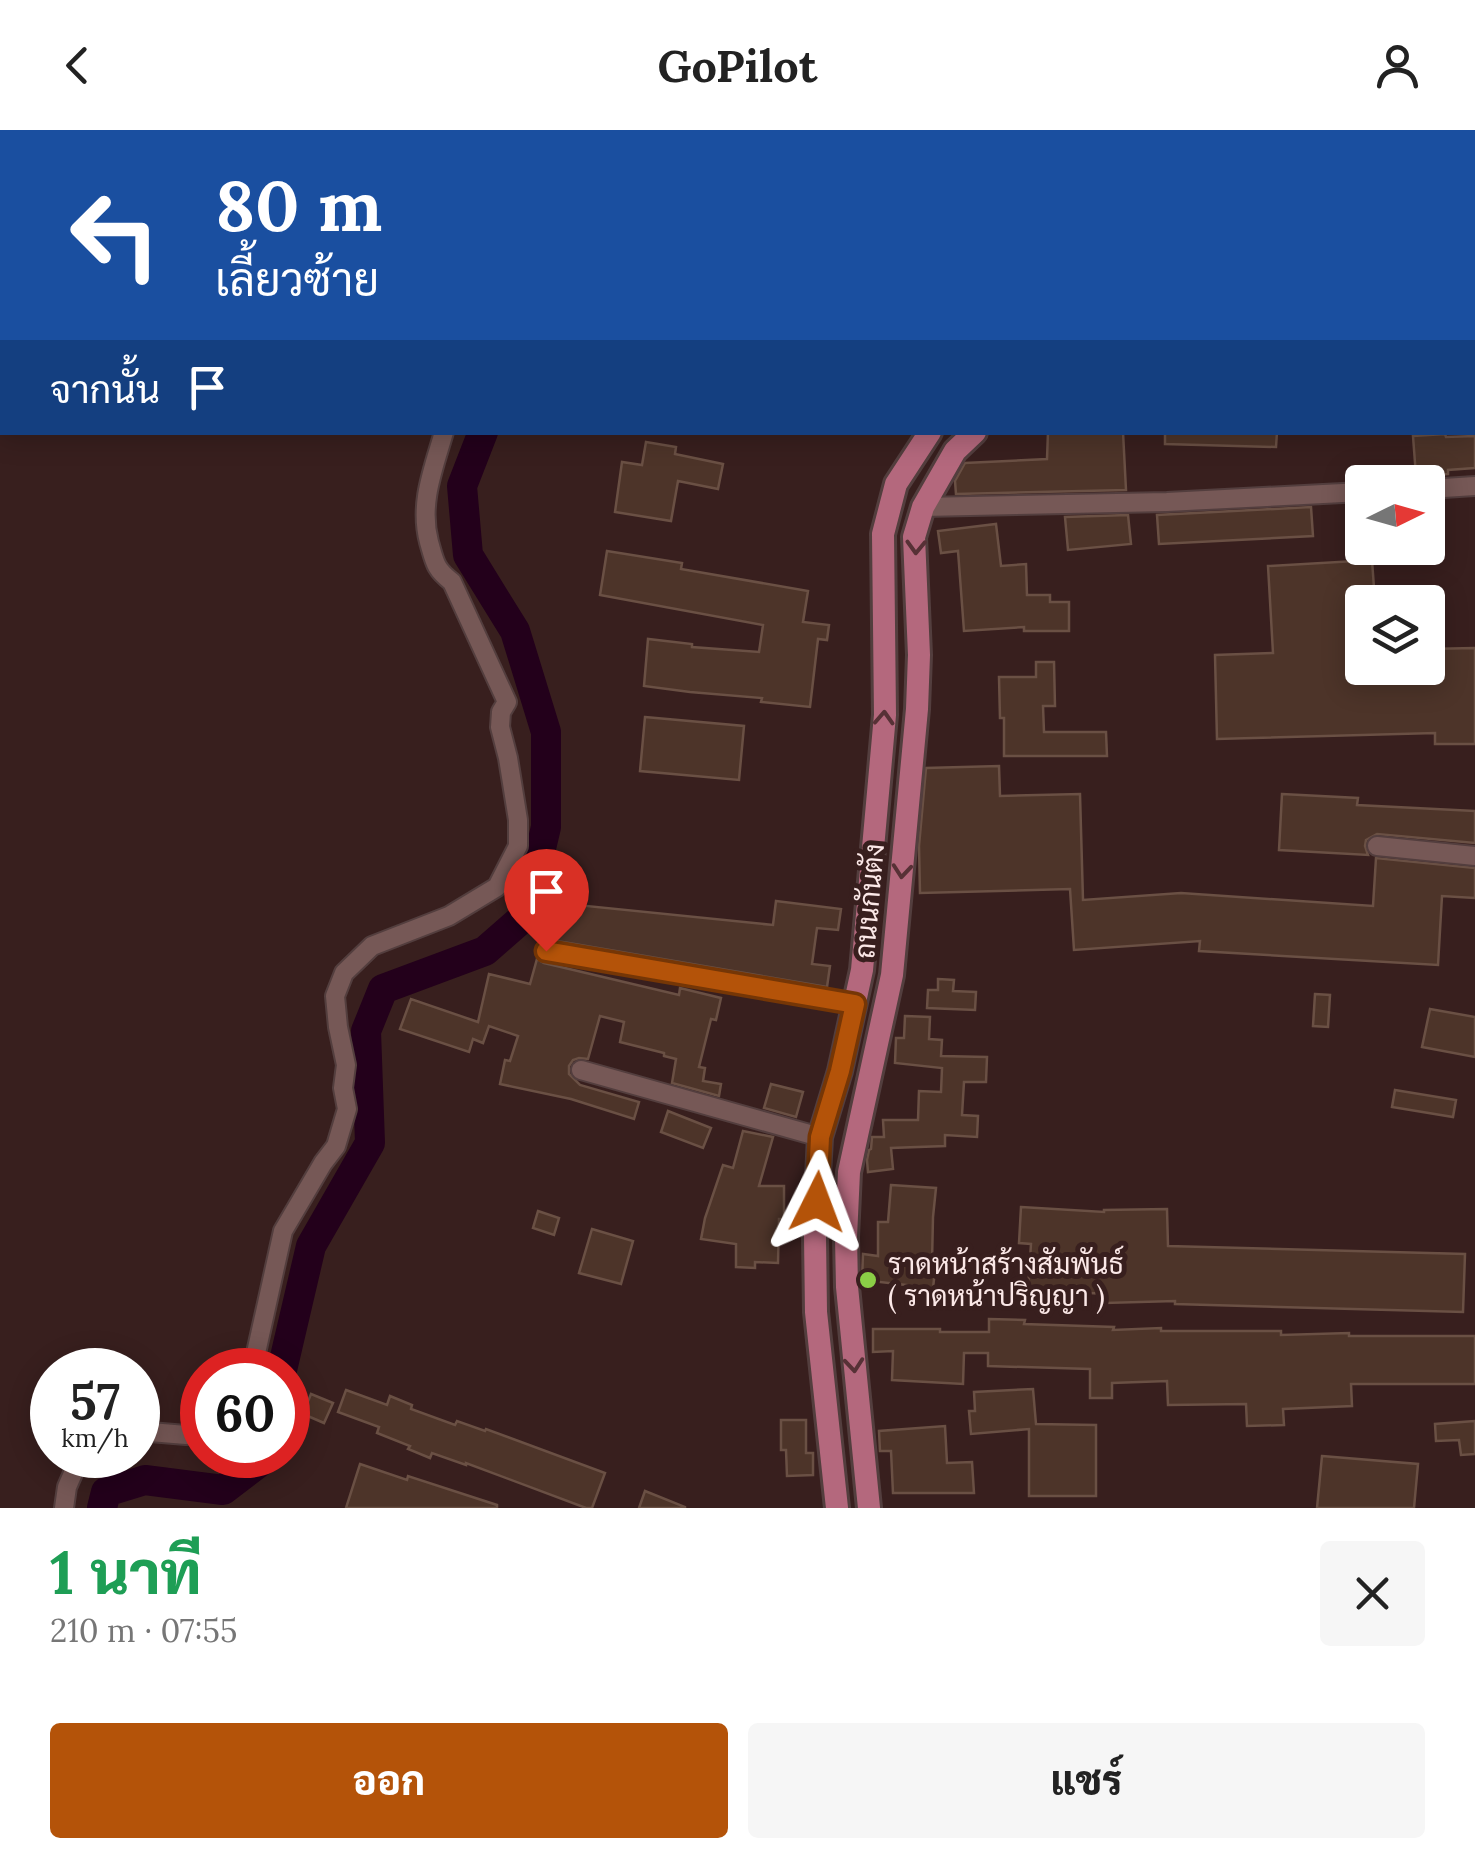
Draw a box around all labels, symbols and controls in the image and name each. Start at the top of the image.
text: GoPilot [658,37,817,94]
icon: back [50,38,105,93]
icon: person [1370,38,1425,93]
text: 80 m [215,161,382,250]
icon: left [50,170,180,300]
text: เลี้ยวซ้าย [215,251,379,308]
icon: arrive [180,360,235,415]
text: จากนั้น [50,365,160,413]
north arrow [1345,465,1445,565]
map controls [1345,465,1445,685]
one-way arrow [905,540,926,555]
button: layers [1345,585,1445,685]
one-way arrow [873,710,894,726]
street label: ถนนกันตัง [846,842,892,960]
pin [504,849,589,952]
one-way arrow [891,863,913,879]
icon: arrive [519,864,574,919]
position arrow [765,1150,869,1254]
place label: ราดหน้าสร้างสัมพันธ์ ( ราดหน้าปริญญา ) [888,1245,1124,1314]
marker: ราดหน้าสร้างสัมพันธ์ ( ราดหน้าปริญญา ) [857,1269,879,1291]
speed limit sign: 60 [180,1348,310,1478]
one-way arrow [843,1358,864,1374]
text: 57 [70,1369,120,1433]
text: km/h [61,1422,129,1454]
text: 1 นาที [50,1534,202,1610]
button: close [1320,1541,1425,1646]
text: 210 m · 07:55 [50,1610,237,1651]
button: ออก [50,1723,728,1838]
button: แชร์ [748,1723,1425,1838]

